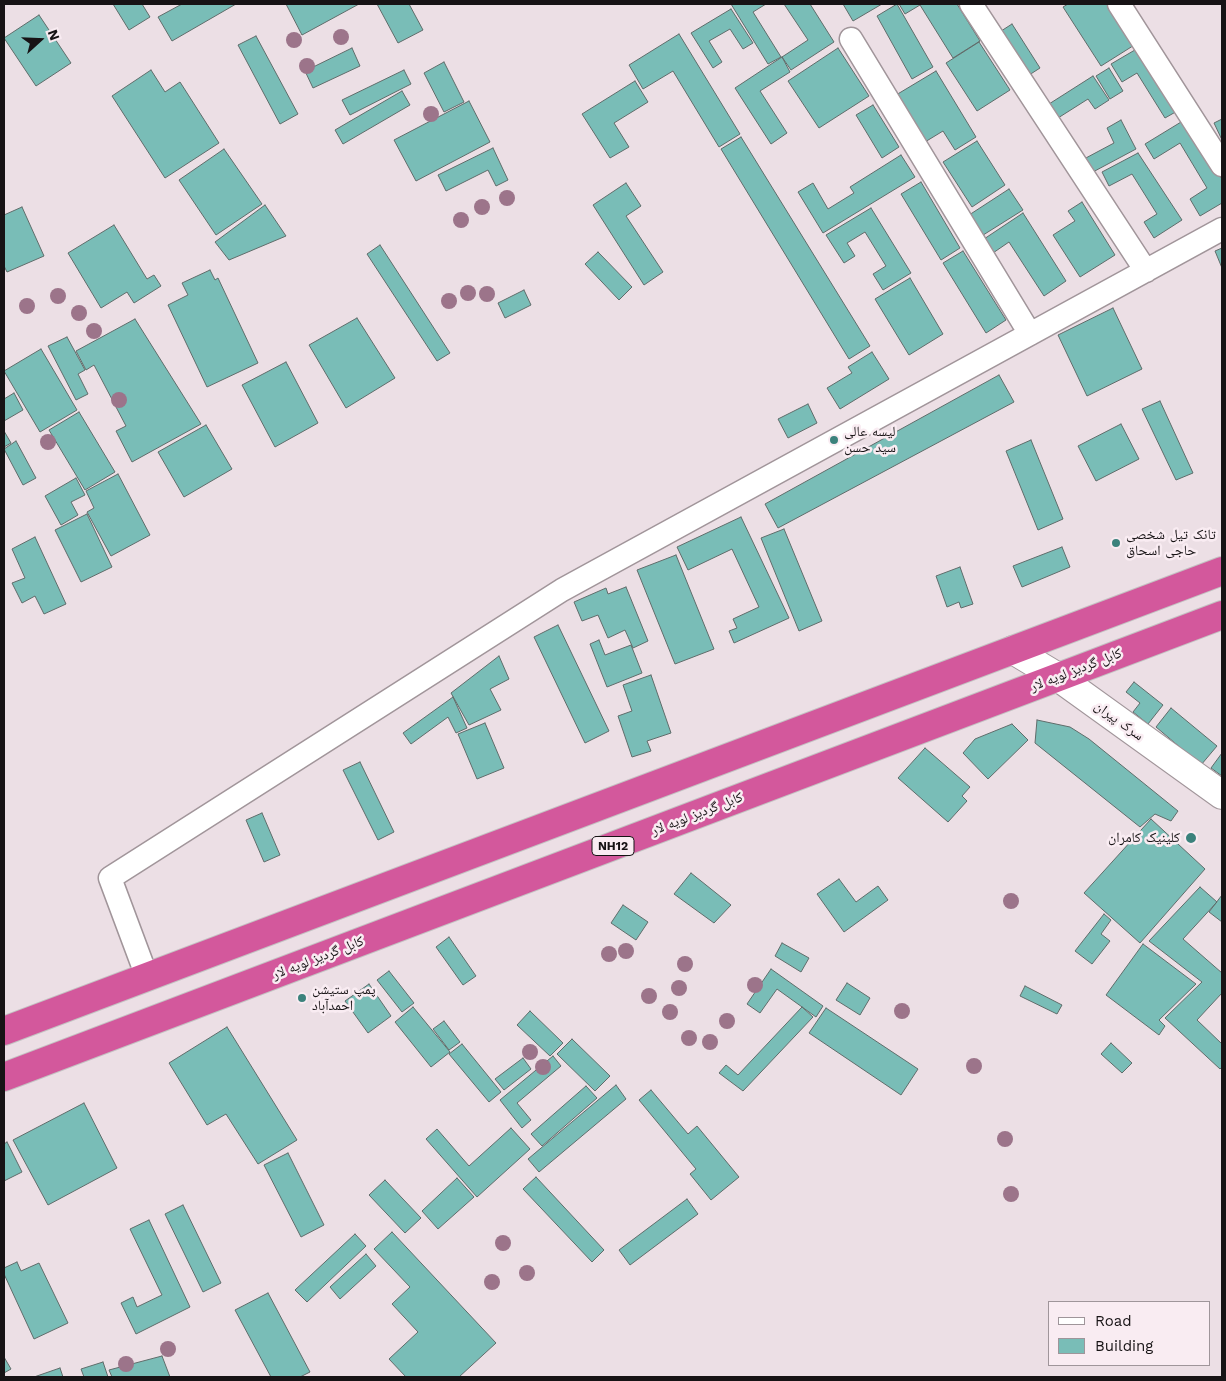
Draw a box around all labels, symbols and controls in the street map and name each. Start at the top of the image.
north arrow [15,15,65,65]
text: N [45,27,63,42]
place label: لیسه عالی سید حسن [844,424,896,457]
marker: لیسه عالی سید حسن [828,434,840,446]
place label: تانک تیل شخصی حاجی اسحاق [1126,527,1216,560]
marker: تانک تیل شخصی حاجی اسحاق [1110,537,1122,549]
street label: کابل گردیز لویه لار [1028,645,1124,695]
street label: سرک پیران [1091,698,1147,744]
street label: کابل گردیز لویه لار [649,789,745,839]
place label: کلینیک کامران [1108,830,1180,846]
marker: کلینیک کامران [1184,831,1198,845]
road number: NH12 [592,836,634,856]
street label: کابل گردیز لویه لار [270,933,366,983]
place label: پمپ ستیشن احمدآباد [312,982,376,1014]
marker: پمپ ستیشن احمدآباد [296,992,308,1004]
legend [1048,1301,1211,1366]
text: Road [1095,1312,1132,1330]
text: Building [1095,1337,1153,1355]

